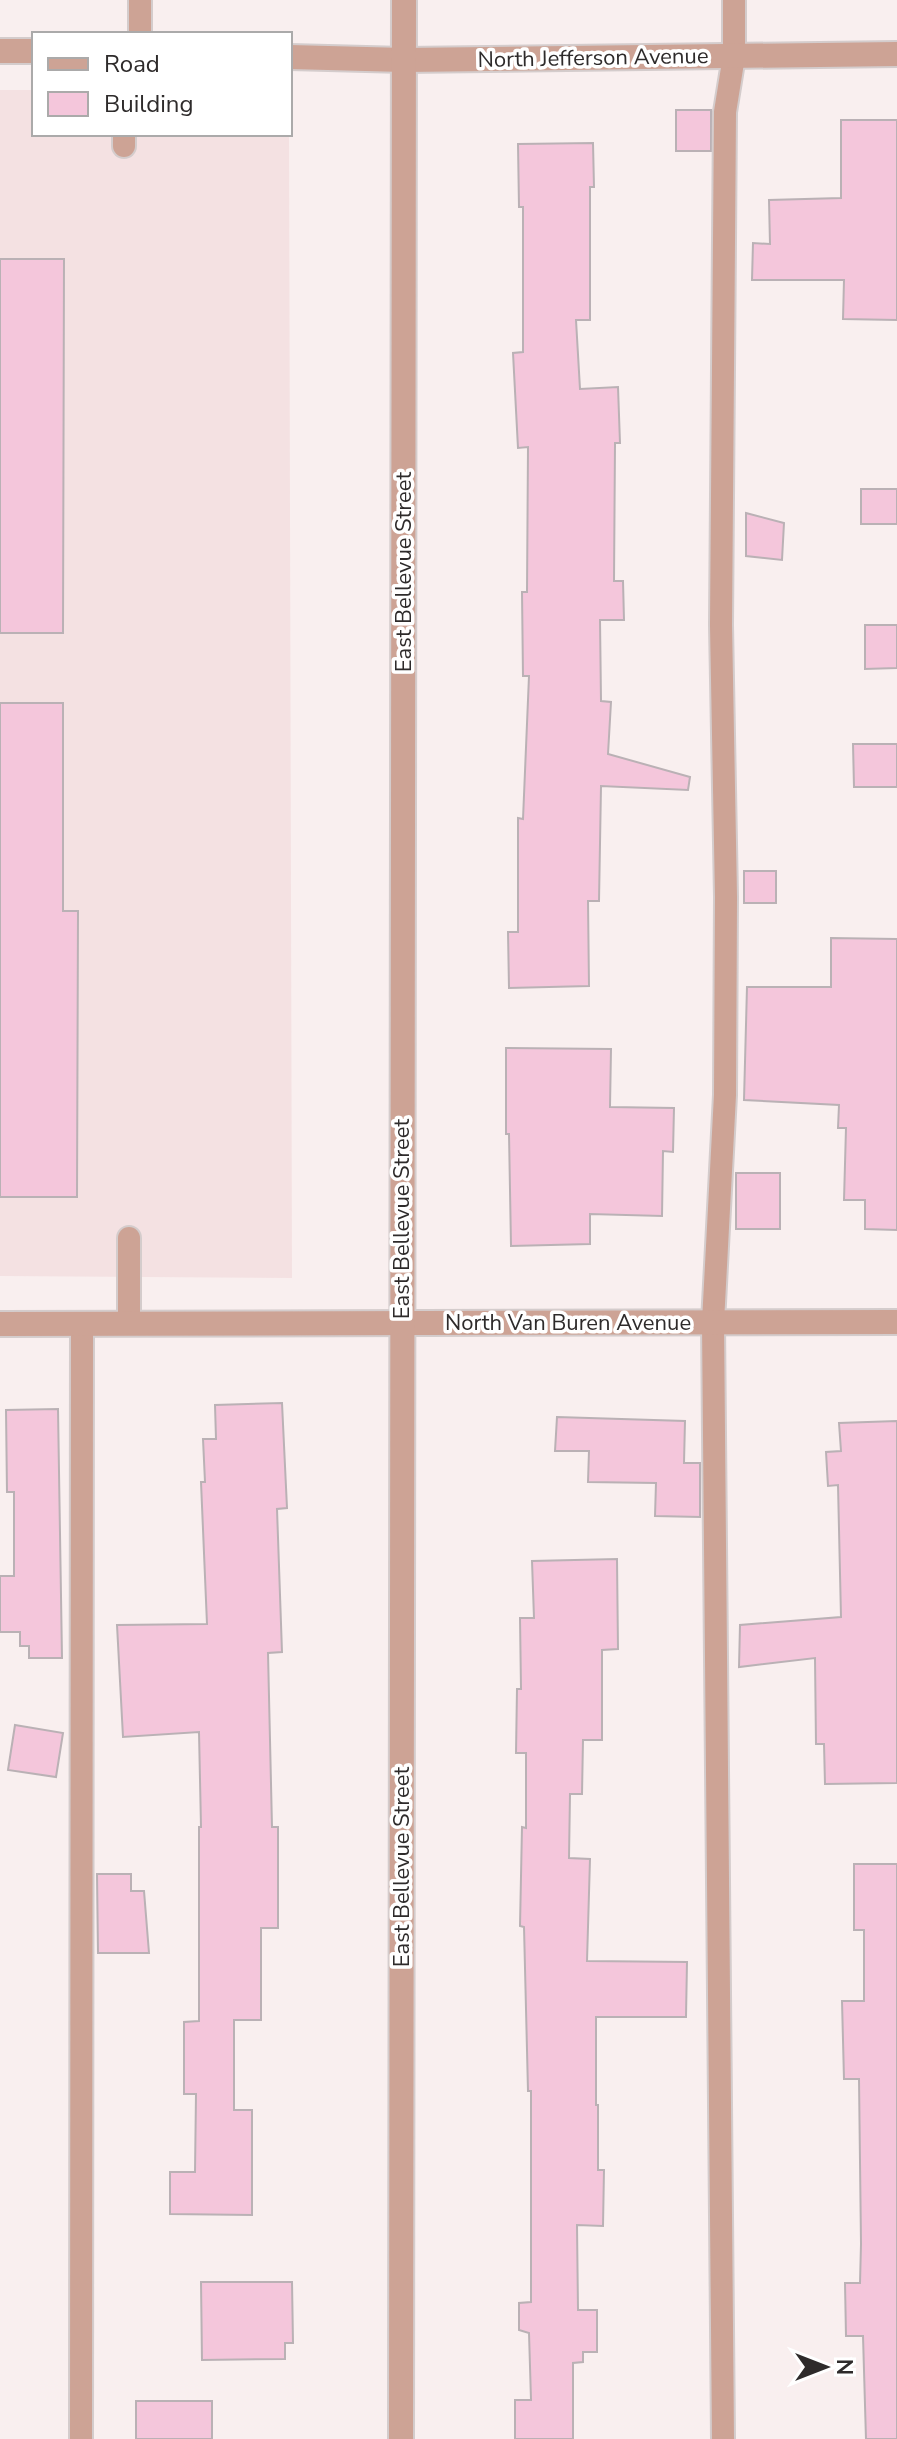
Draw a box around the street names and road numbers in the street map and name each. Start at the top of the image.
street label: North Jefferson Avenue [477,41,709,75]
street label: East Bellevue Street [389,472,419,672]
street label: East Bellevue Street [387,1119,417,1319]
street label: North Van Buren Avenue [445,1308,691,1338]
street label: East Bellevue Street [387,1767,417,1967]

